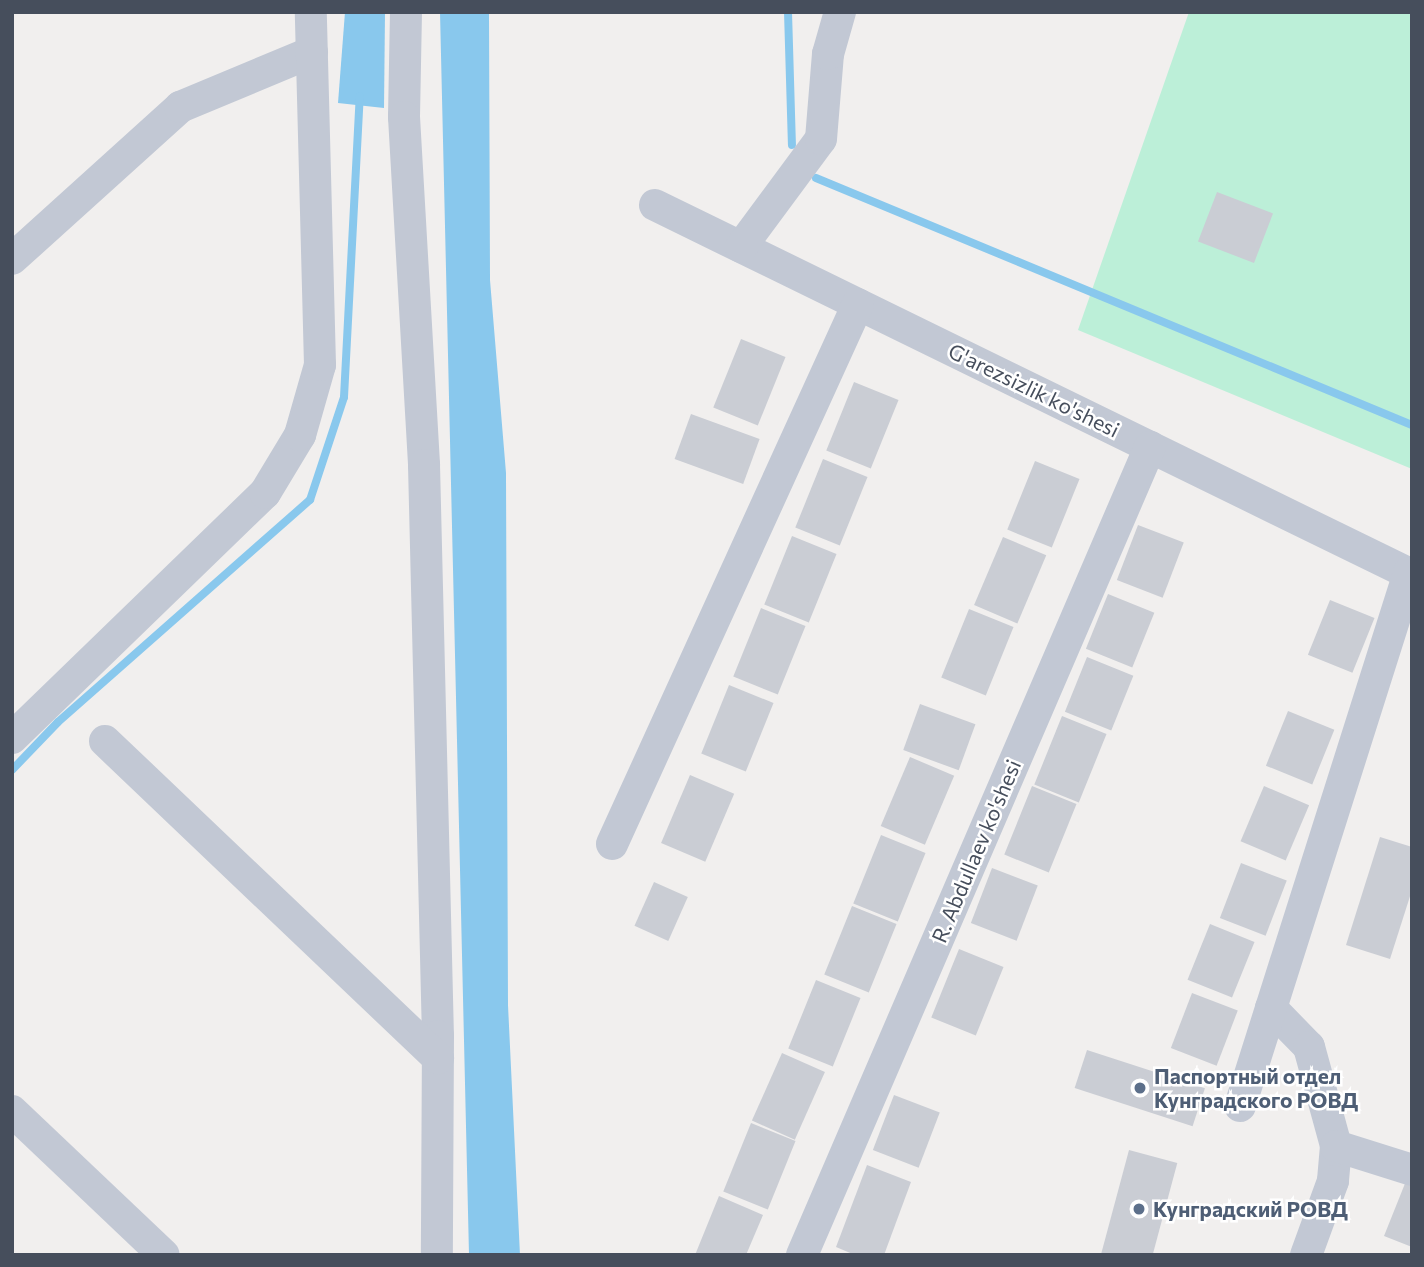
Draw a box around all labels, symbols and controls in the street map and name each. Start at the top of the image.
street label: G'arezsizlik ko'shesi [944,338,1124,442]
street label: R. Abdullaev ko'shesi [926,756,1026,946]
place label: Паспортный отдел Кунградского РОВД [1154,1063,1358,1113]
marker: Паспортный отдел Кунградского РОВД [1132,1080,1148,1096]
place label: Кунградский РОВД [1153,1196,1348,1222]
marker: Кунградский РОВД [1131,1201,1147,1217]

